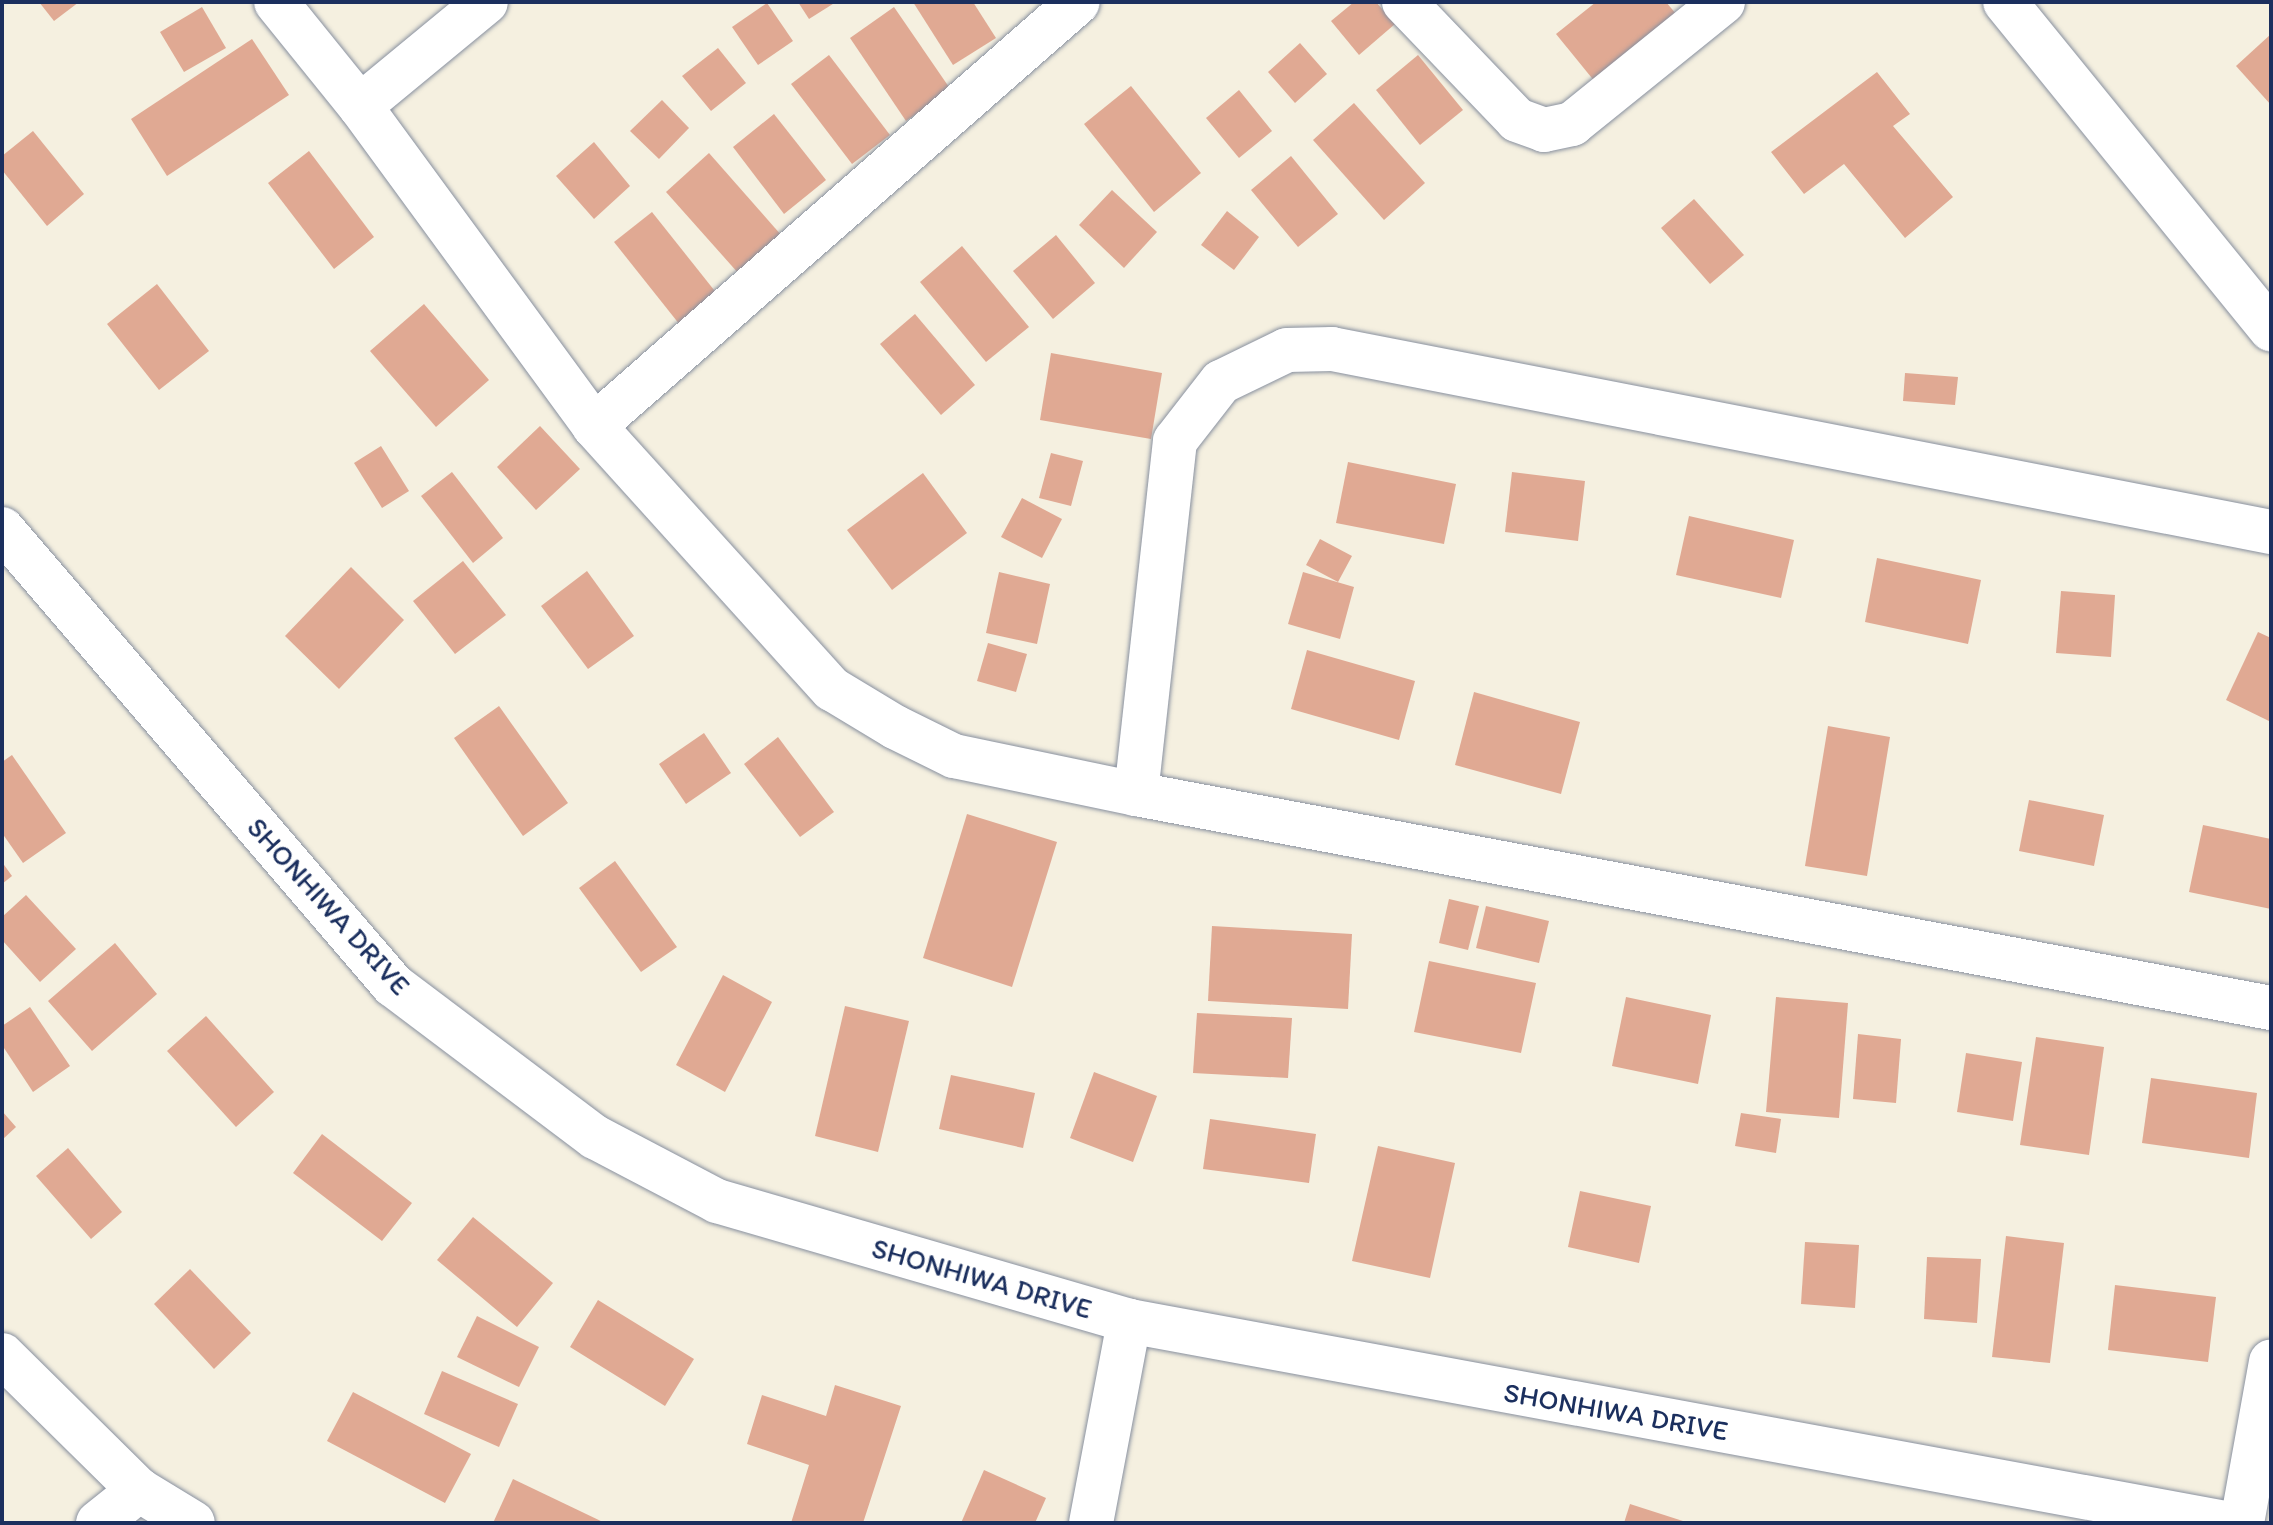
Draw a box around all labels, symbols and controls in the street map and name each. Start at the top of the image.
street label: SHONHIWA DRIVE [240,810,418,1002]
street label: SHONHIWA DRIVE [868,1230,1096,1326]
street label: SHONHIWA DRIVE [1501,1375,1731,1447]

